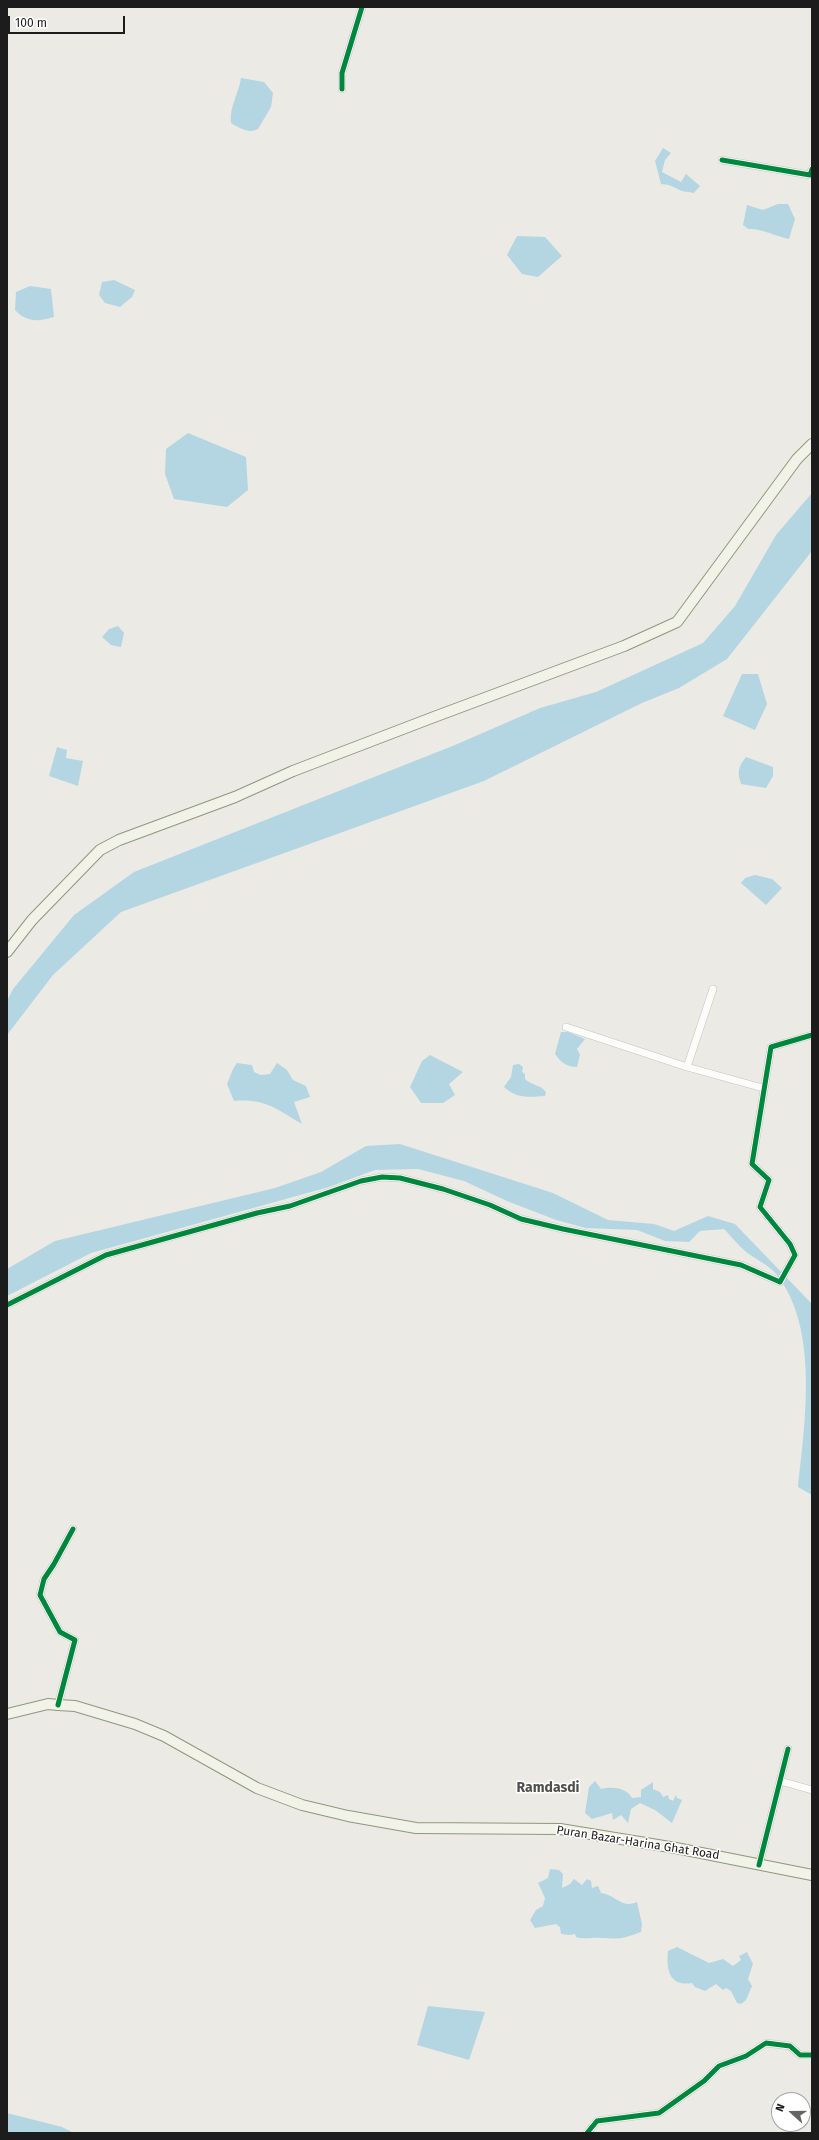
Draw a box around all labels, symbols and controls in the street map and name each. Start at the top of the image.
scale bar [10,8,127,34]
text: 100 m [15,16,47,30]
district label: Ramdasdi [516,1780,580,1796]
street label: Puran Bazar-Harina Ghat Road [555,1823,721,1863]
north arrow [771,2092,811,2132]
text: N [773,2102,788,2114]

